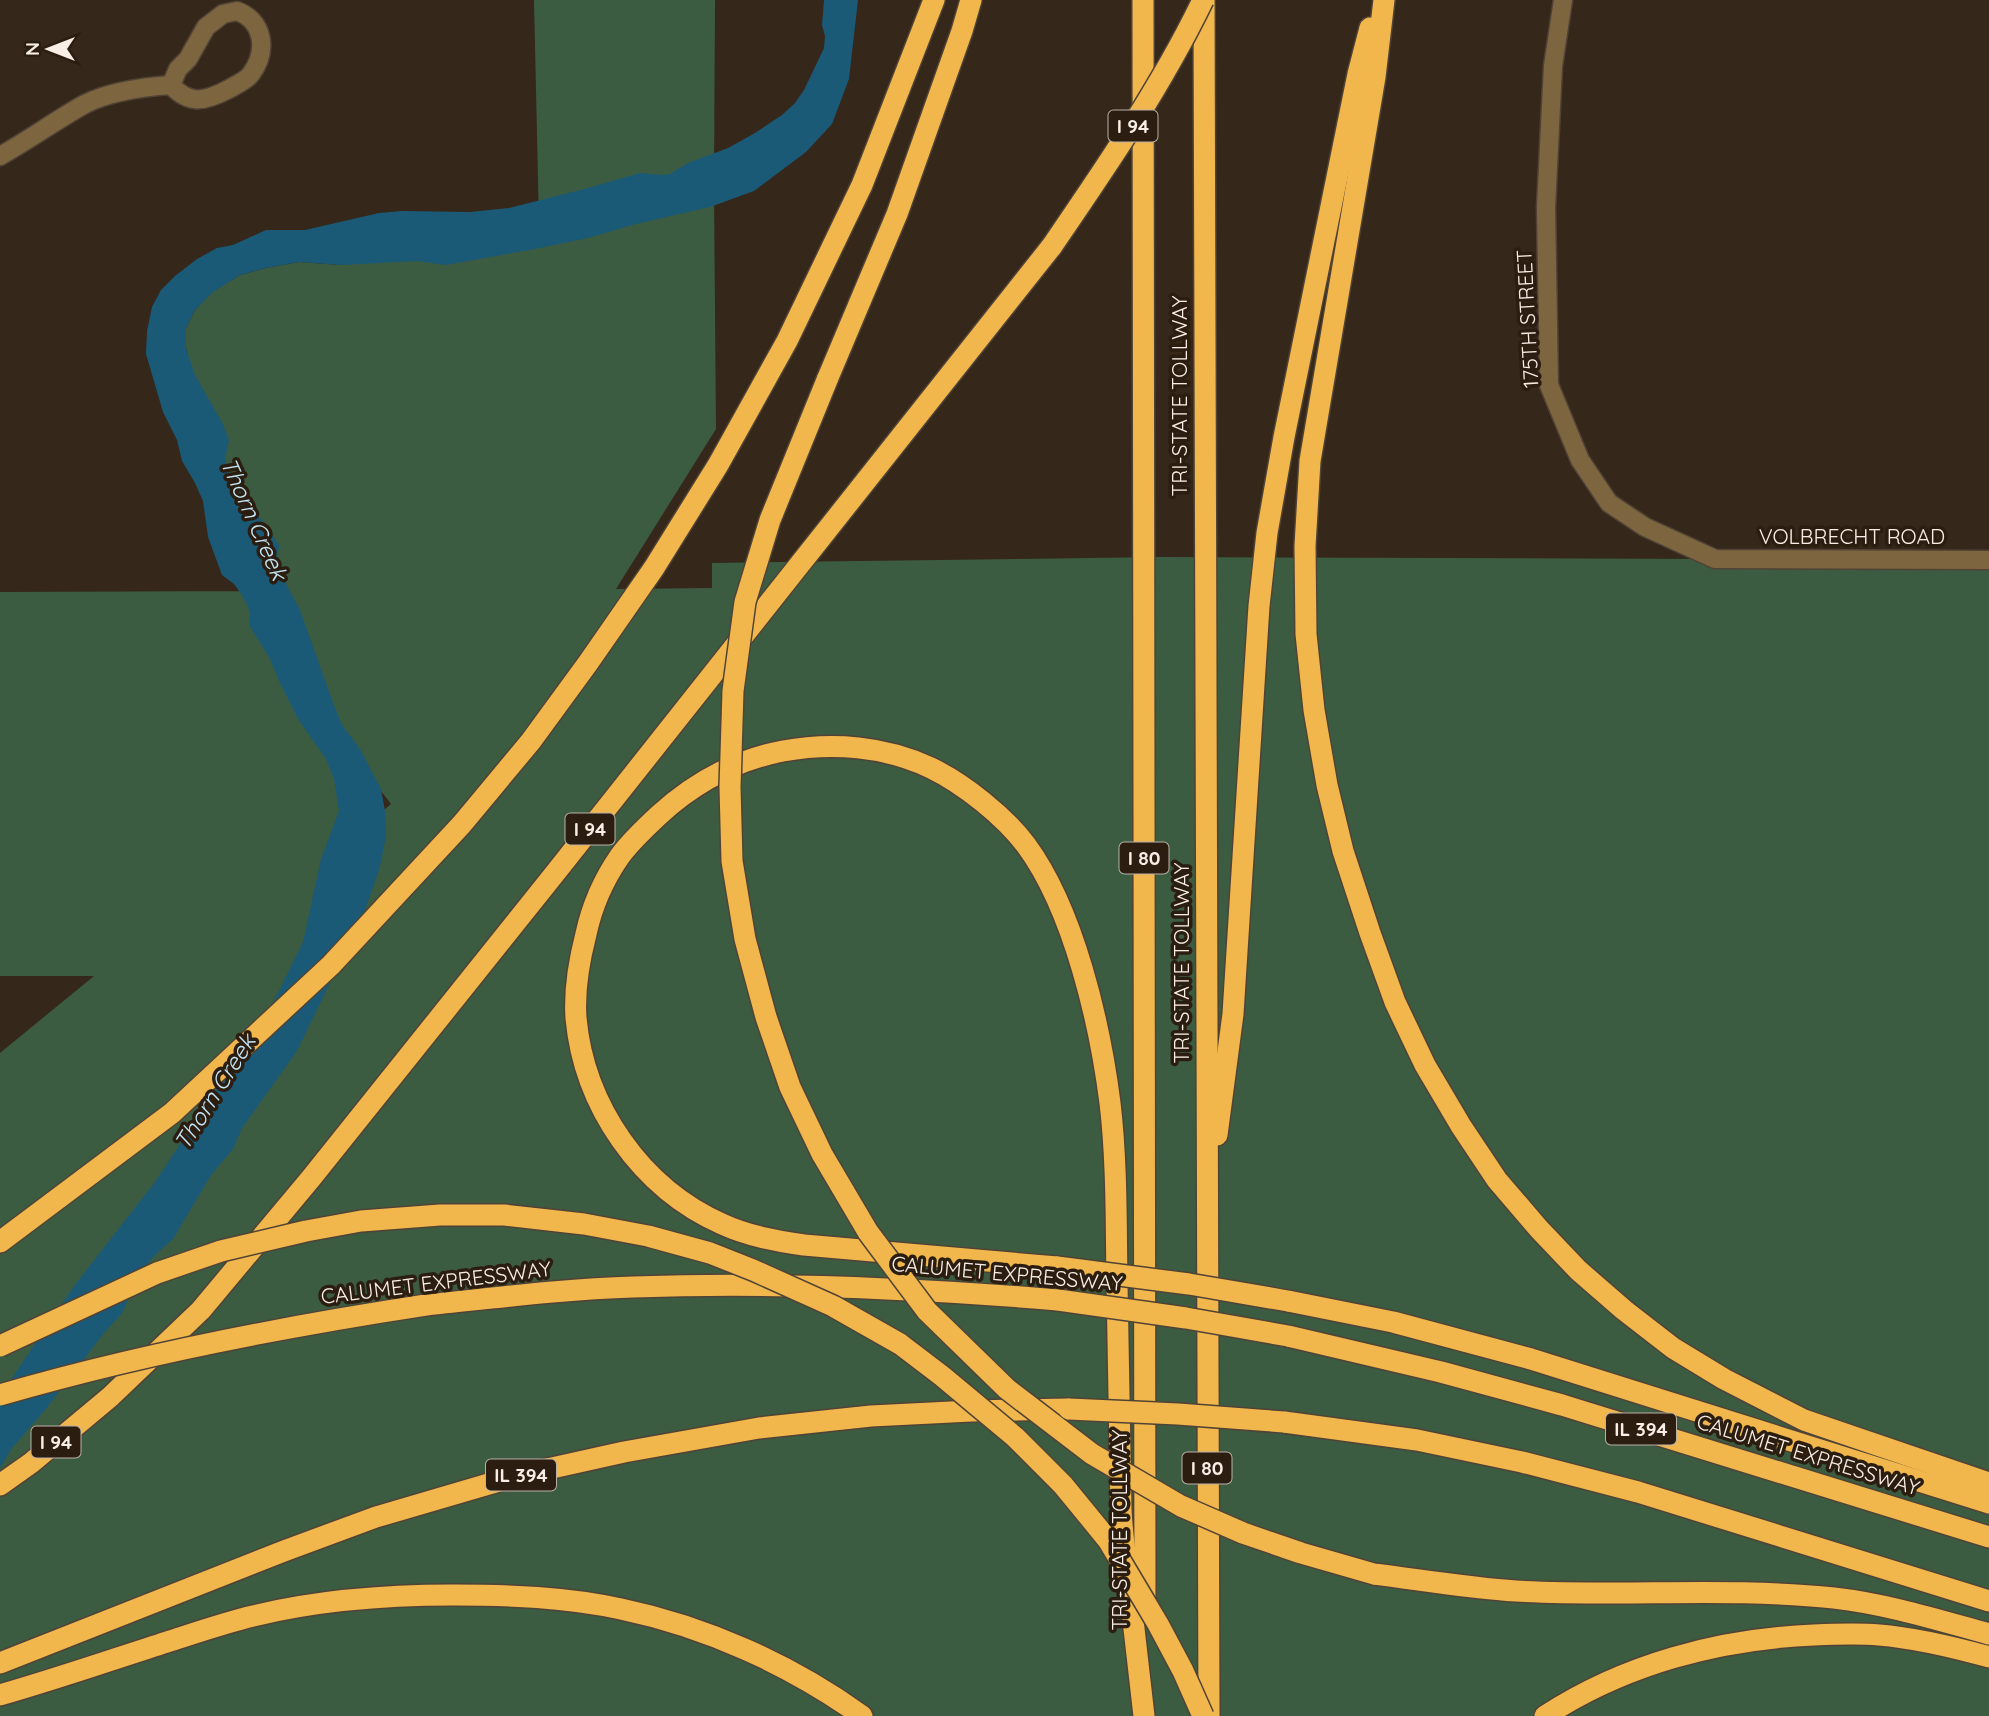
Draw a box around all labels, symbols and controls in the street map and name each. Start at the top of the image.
north arrow [14,14,84,84]
text: N [20,42,44,56]
road number: I 94 [1108,110,1158,142]
street label: 175TH STREET [1510,249,1544,389]
street label: TRI-STATE TOLLWAY [1166,295,1192,496]
water label: Thorn Creek [215,453,295,586]
street label: VOLBRECHT ROAD [1759,523,1945,549]
road number: I 94 [566,814,614,844]
road number: I 80 [1120,842,1168,874]
street label: TRI-STATE TOLLWAY [1168,862,1194,1063]
water label: Thorn Creek [168,1027,262,1155]
street label: CALUMET EXPRESSWAY [891,1250,1124,1296]
street label: CALUMET EXPRESSWAY [319,1255,553,1309]
street label: CALUMET EXPRESSWAY [1694,1408,1923,1500]
road number: IL 394 [1606,1414,1676,1444]
road number: I 94 [32,1426,80,1458]
street label: TRI-STATE TOLLWAY [1106,1429,1132,1630]
road number: I 80 [1182,1452,1232,1484]
road number: IL 394 [486,1460,556,1490]

